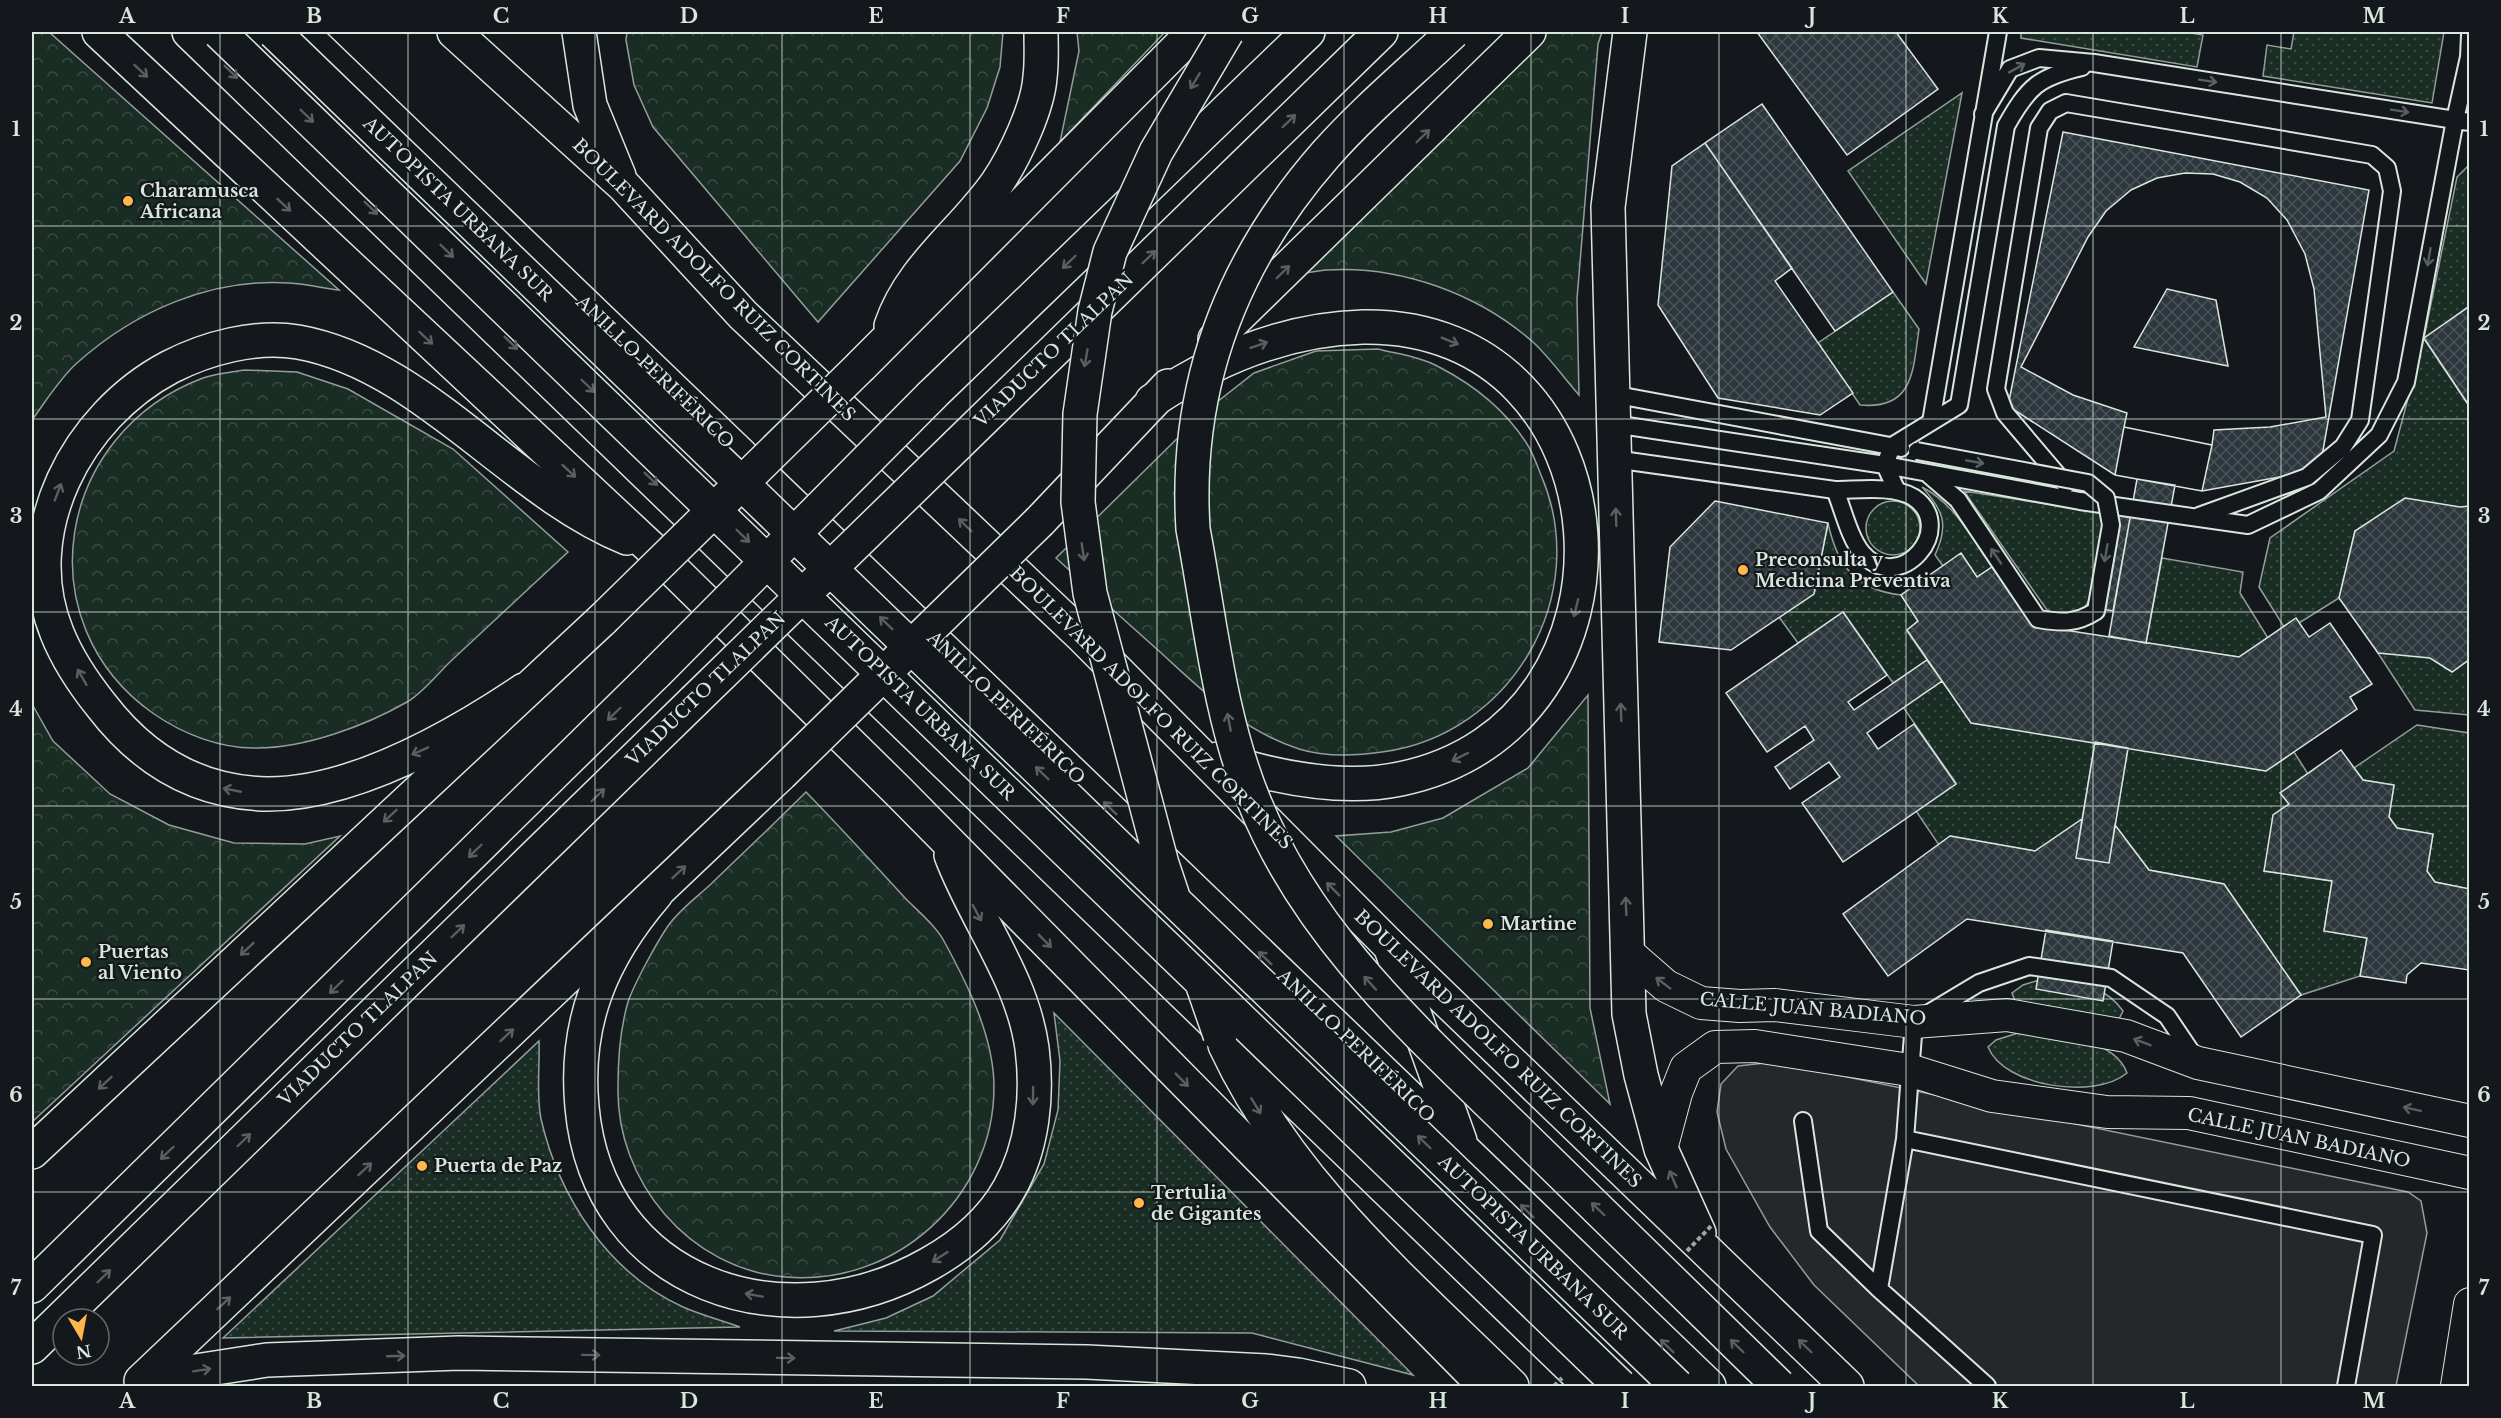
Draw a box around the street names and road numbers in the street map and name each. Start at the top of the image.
street label: AUTOPISTA URBANA SUR [358,112,558,306]
street label: BOULEVARD ADOLFO RUIZ CORTINES [568,134,860,426]
street label: VIADUCTO TLALPAN [969,268,1138,433]
street label: ANILLO PERIFÉRICO [571,289,739,453]
street label: BOULEVARD ADOLFO RUIZ CORTINES [1005,562,1297,854]
street label: VIADUCTO TLALPAN [621,607,790,772]
street label: AUTOPISTA URBANA SUR [820,611,1020,805]
street label: ANILLO PERIFÉRICO [922,625,1090,789]
street label: BOULEVARD ADOLFO RUIZ CORTINES [1350,905,1646,1193]
street label: VIADUCTO TLALPAN [273,947,442,1112]
street label: ANILLO PERIFÉRICO [1272,963,1440,1127]
street label: CALLE JUAN BADIANO [1699,988,1927,1030]
street label: CALLE JUAN BADIANO [2185,1104,2413,1172]
street label: AUTOPISTA URBANA SUR [1433,1150,1633,1344]

